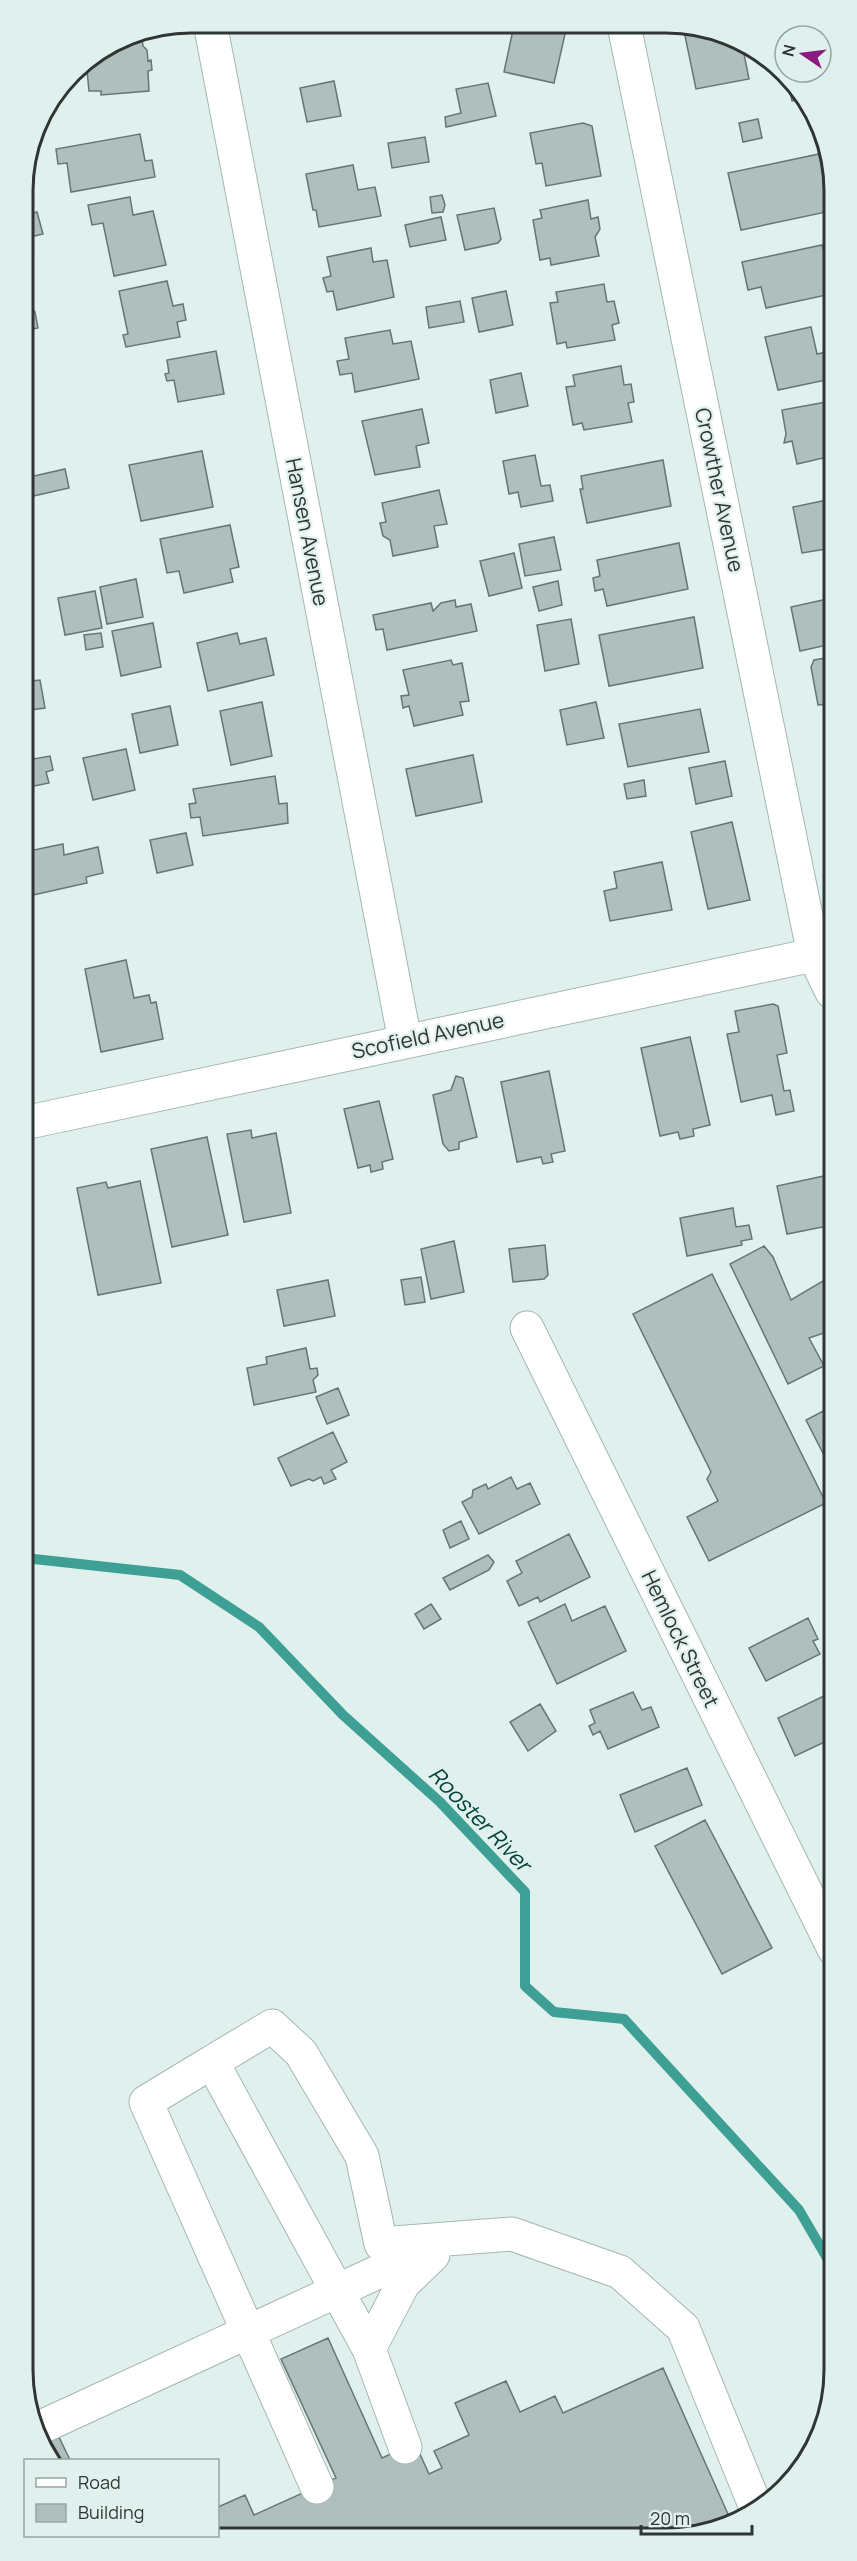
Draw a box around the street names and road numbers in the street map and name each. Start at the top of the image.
street label: Crowther Avenue [689,405,751,575]
street label: Hansen Avenue [280,455,336,608]
street label: Scofield Avenue [349,1005,507,1065]
street label: Hemlock Street [636,1565,726,1712]

